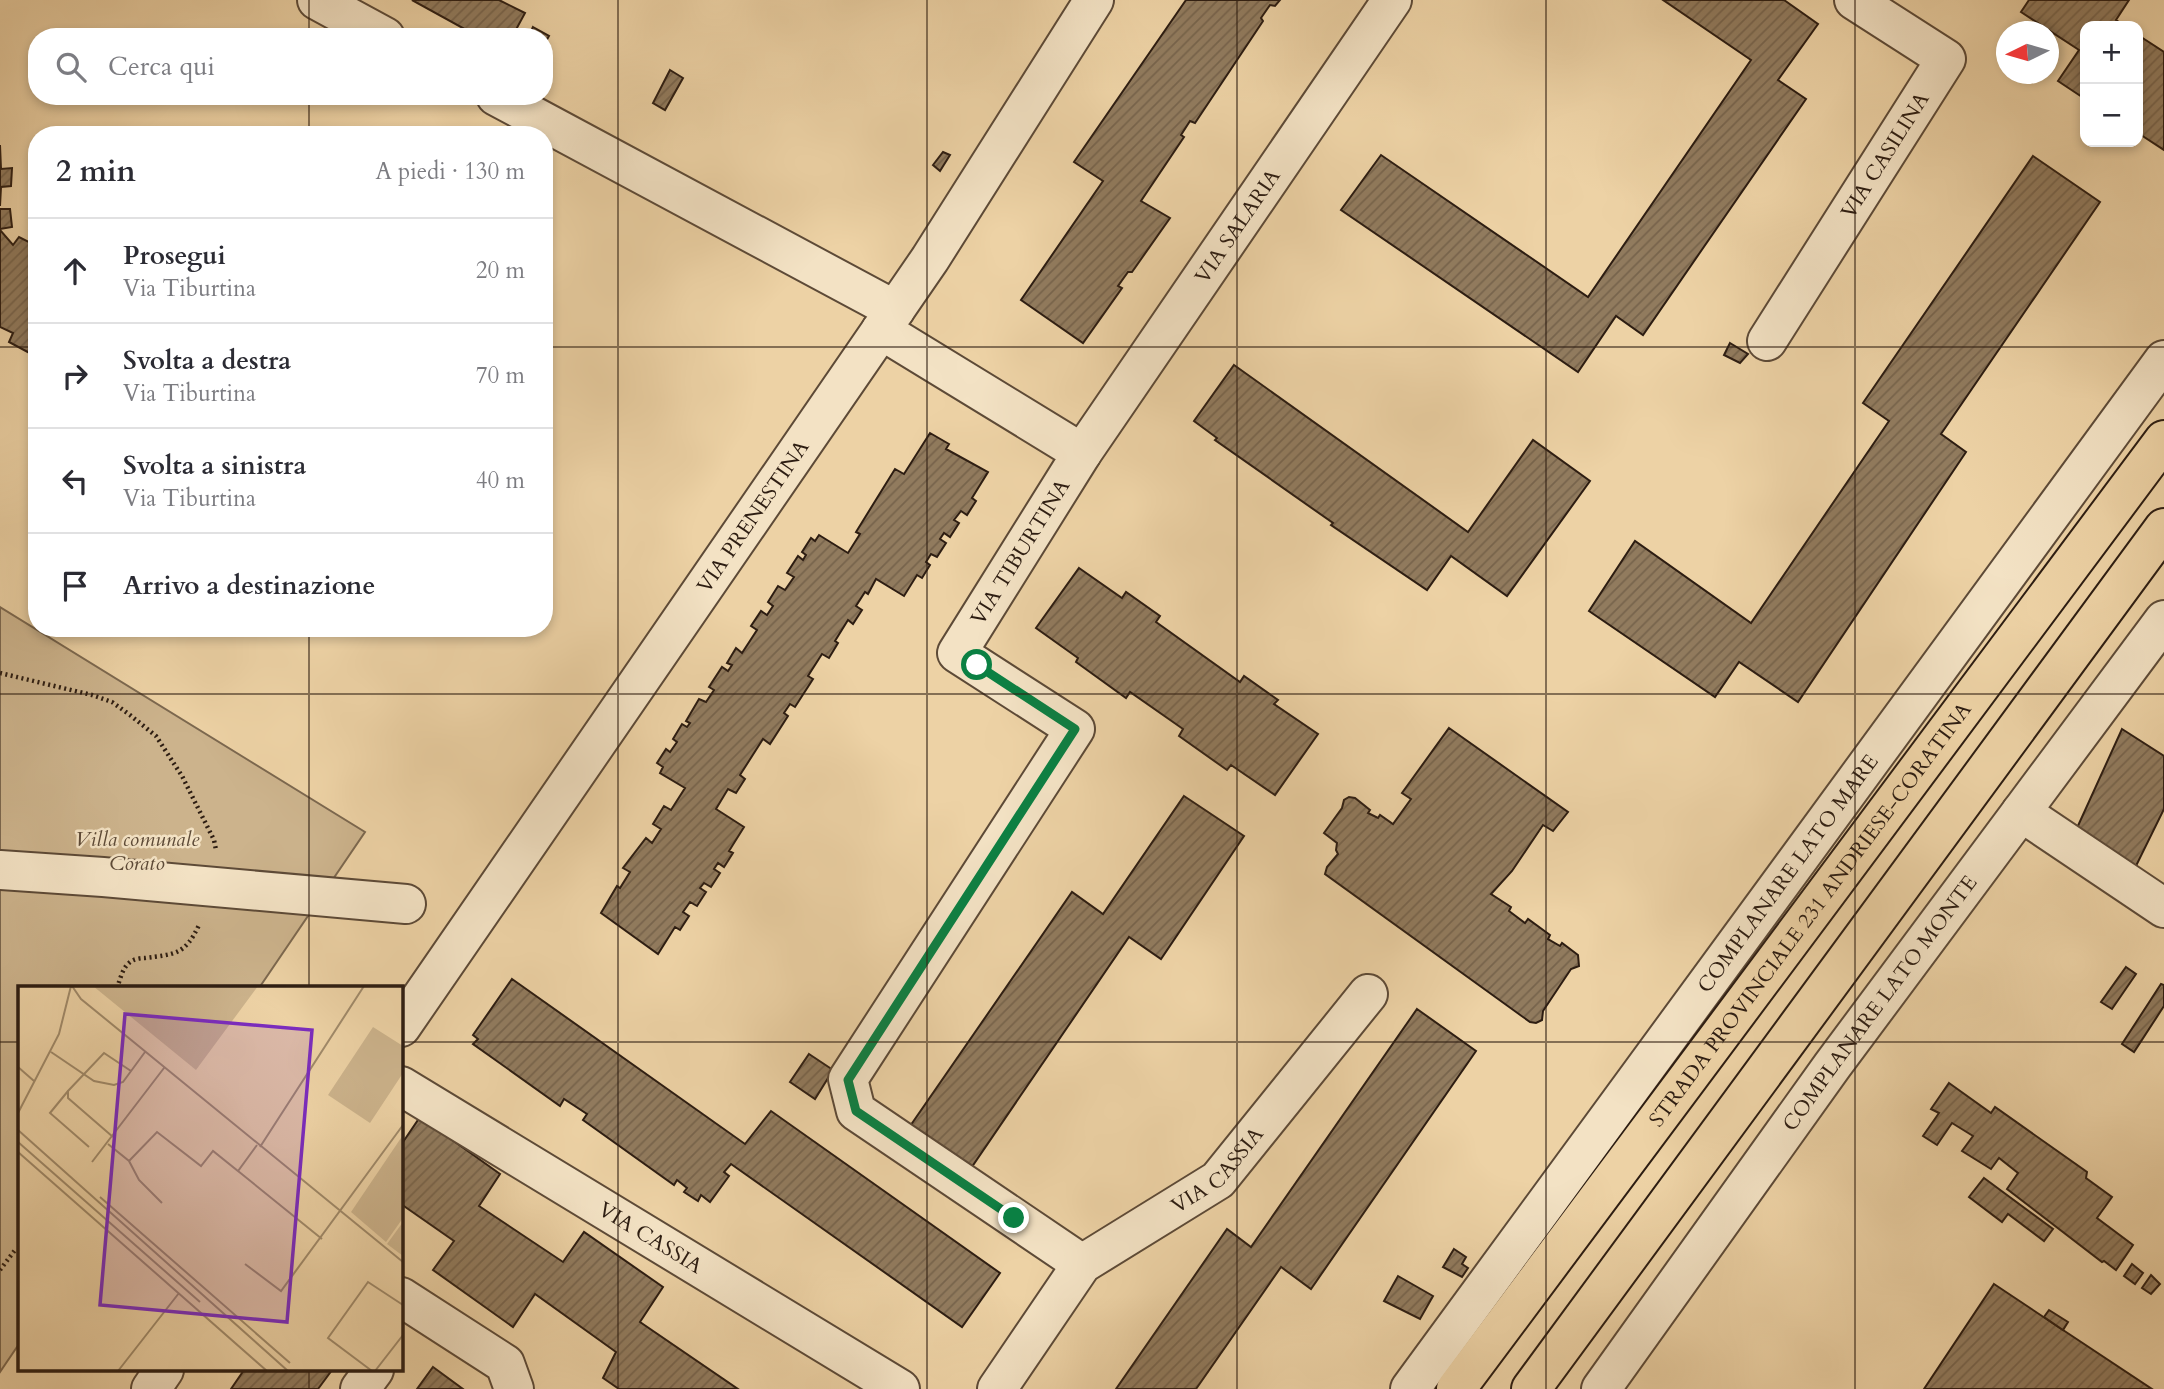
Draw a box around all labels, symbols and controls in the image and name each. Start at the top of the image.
north arrow [1996,21,2059,84]
map controls [2080,21,2143,147]
button: + [2080,21,2143,84]
search box [28,28,553,105]
icon: search [52,48,90,86]
text: Cerca qui [108,49,215,84]
button: − [2080,84,2143,147]
street label: VIA CASILINA [1834,87,1936,224]
text: 2 min [56,151,136,192]
text: A piedi · 130 m [375,156,525,187]
street label: VIA SALARIA [1188,163,1287,289]
text: Prosegui [123,238,226,273]
icon: ahead [56,252,94,290]
text: 20 m [476,255,525,286]
text: Via Tiburtina [123,273,256,304]
text: Svolta a destra [123,343,291,378]
icon: right [56,357,94,395]
text: 70 m [476,360,525,391]
text: Via Tiburtina [123,378,256,409]
street label: VIA PRENESTINA [690,434,816,599]
text: Svolta a sinistra [123,448,306,483]
icon: left [56,462,94,500]
text: 40 m [476,465,525,496]
street label: VIA TIBURTINA [964,474,1077,631]
text: Via Tiburtina [123,483,256,514]
icon: arrive [56,567,94,605]
text: Arrivo a destinazione [123,568,375,603]
route start [961,649,992,680]
street label: STRADA PROVINCIALE 231 ANDRIESE-CORATINA [1642,697,1978,1133]
street label: COMPLANARE LATO MARE [1691,749,1885,999]
park label: Villa comunale Corato [75,825,200,878]
street label: COMPLANARE LATO MONTE [1776,869,1984,1137]
inset map [18,986,402,1372]
street label: VIA CASSIA [1166,1121,1270,1220]
street label: VIA CASSIA [593,1195,708,1281]
route end [998,1202,1029,1233]

